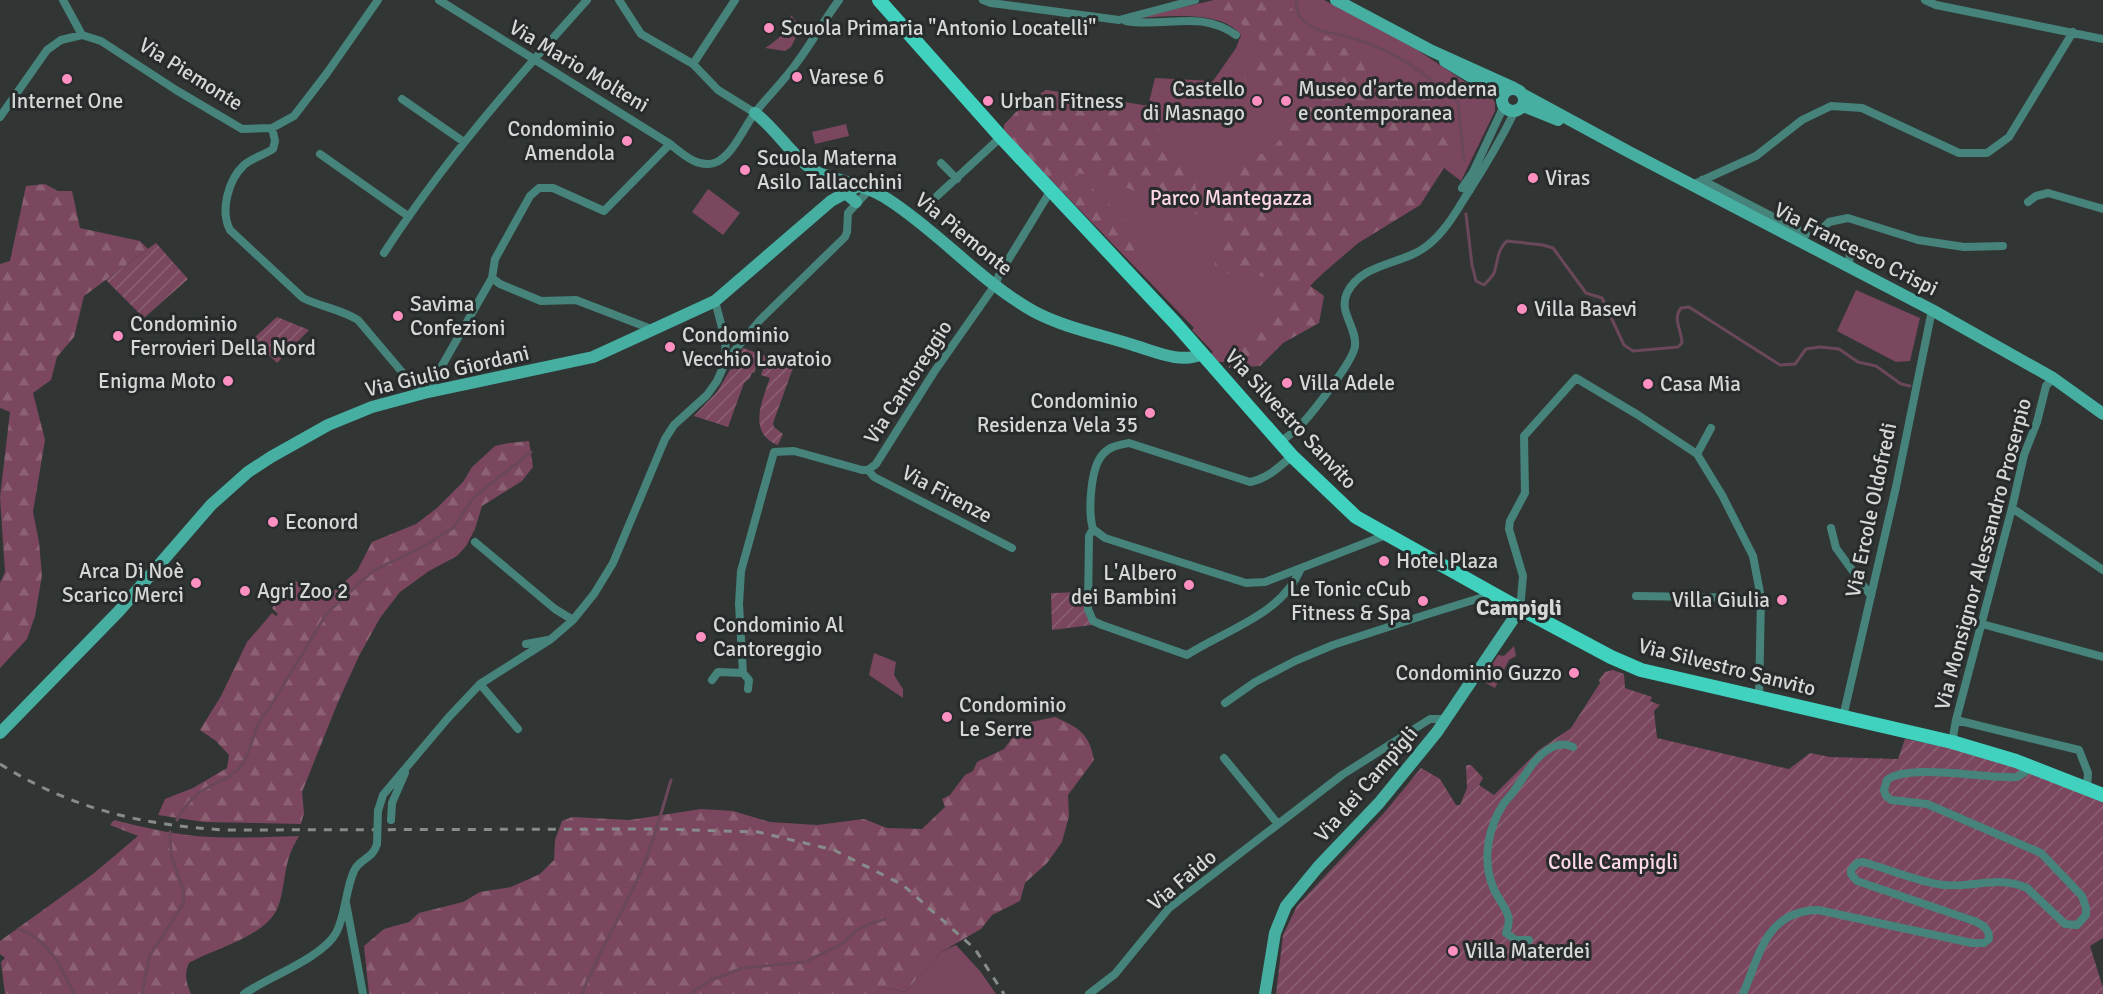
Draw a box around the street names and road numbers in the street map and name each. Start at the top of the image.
street label: Via Mario Molteni [504,14,654,118]
street label: Via Piemonte [134,32,248,116]
street label: Via Piemonte [910,187,1018,281]
street label: Via Francesco Crispi [1770,196,1942,302]
street label: Via Cantoreggio [858,315,958,449]
street label: Via Giulio Giordani [362,339,532,403]
street label: Via Silvestro Sanvito [1219,344,1363,494]
street label: Via Monsignor Alessandro Proserpio [1929,395,2037,713]
street label: Via Ercole Oldofredi [1840,420,1902,600]
street label: Via Firenze [897,459,997,529]
street label: Via Silvestro Sanvito [1636,632,1818,702]
street label: Via dei Campigli [1309,721,1423,847]
street label: Via Faido [1142,844,1222,916]

